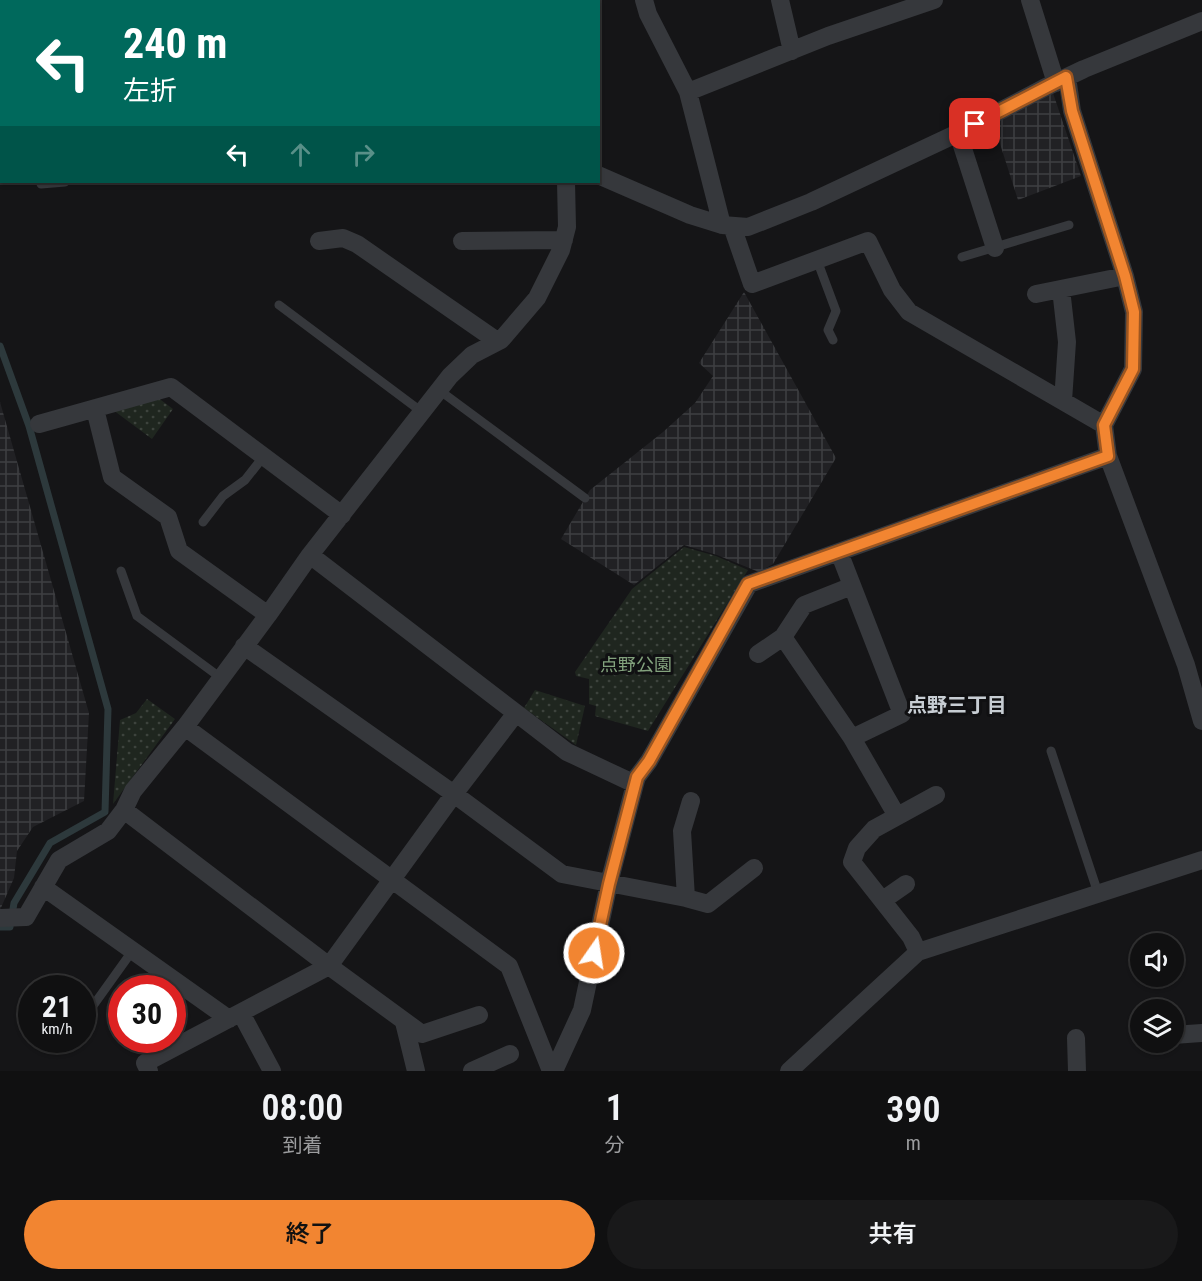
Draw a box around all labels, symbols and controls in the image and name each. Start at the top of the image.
text: 240 m [123,19,228,68]
icon: left [24,24,102,102]
text: 左折 [123,75,177,107]
pin [949,98,1000,149]
icon: arrive [958,107,991,140]
icon: left [221,138,254,171]
icon: ahead [284,138,317,171]
icon: right [347,138,380,171]
park label: 点野公園 [600,654,672,675]
district label: 点野三丁目 [907,693,1007,717]
position arrow [562,921,626,985]
map controls [1130,933,1184,1053]
button: sound [1130,933,1184,987]
speed limit sign: 30 [108,975,186,1053]
text: 21 [42,989,72,1024]
button: layers [1130,999,1184,1053]
text: km/h [42,1020,72,1038]
text: 08:00 [261,1087,343,1129]
text: 1 [606,1087,624,1129]
text: 390 [886,1089,941,1131]
text: m [906,1131,921,1155]
text: 到着 [282,1133,322,1157]
text: 分 [605,1133,625,1157]
button: 終了 [24,1200,595,1269]
button: 共有 [607,1200,1178,1269]

